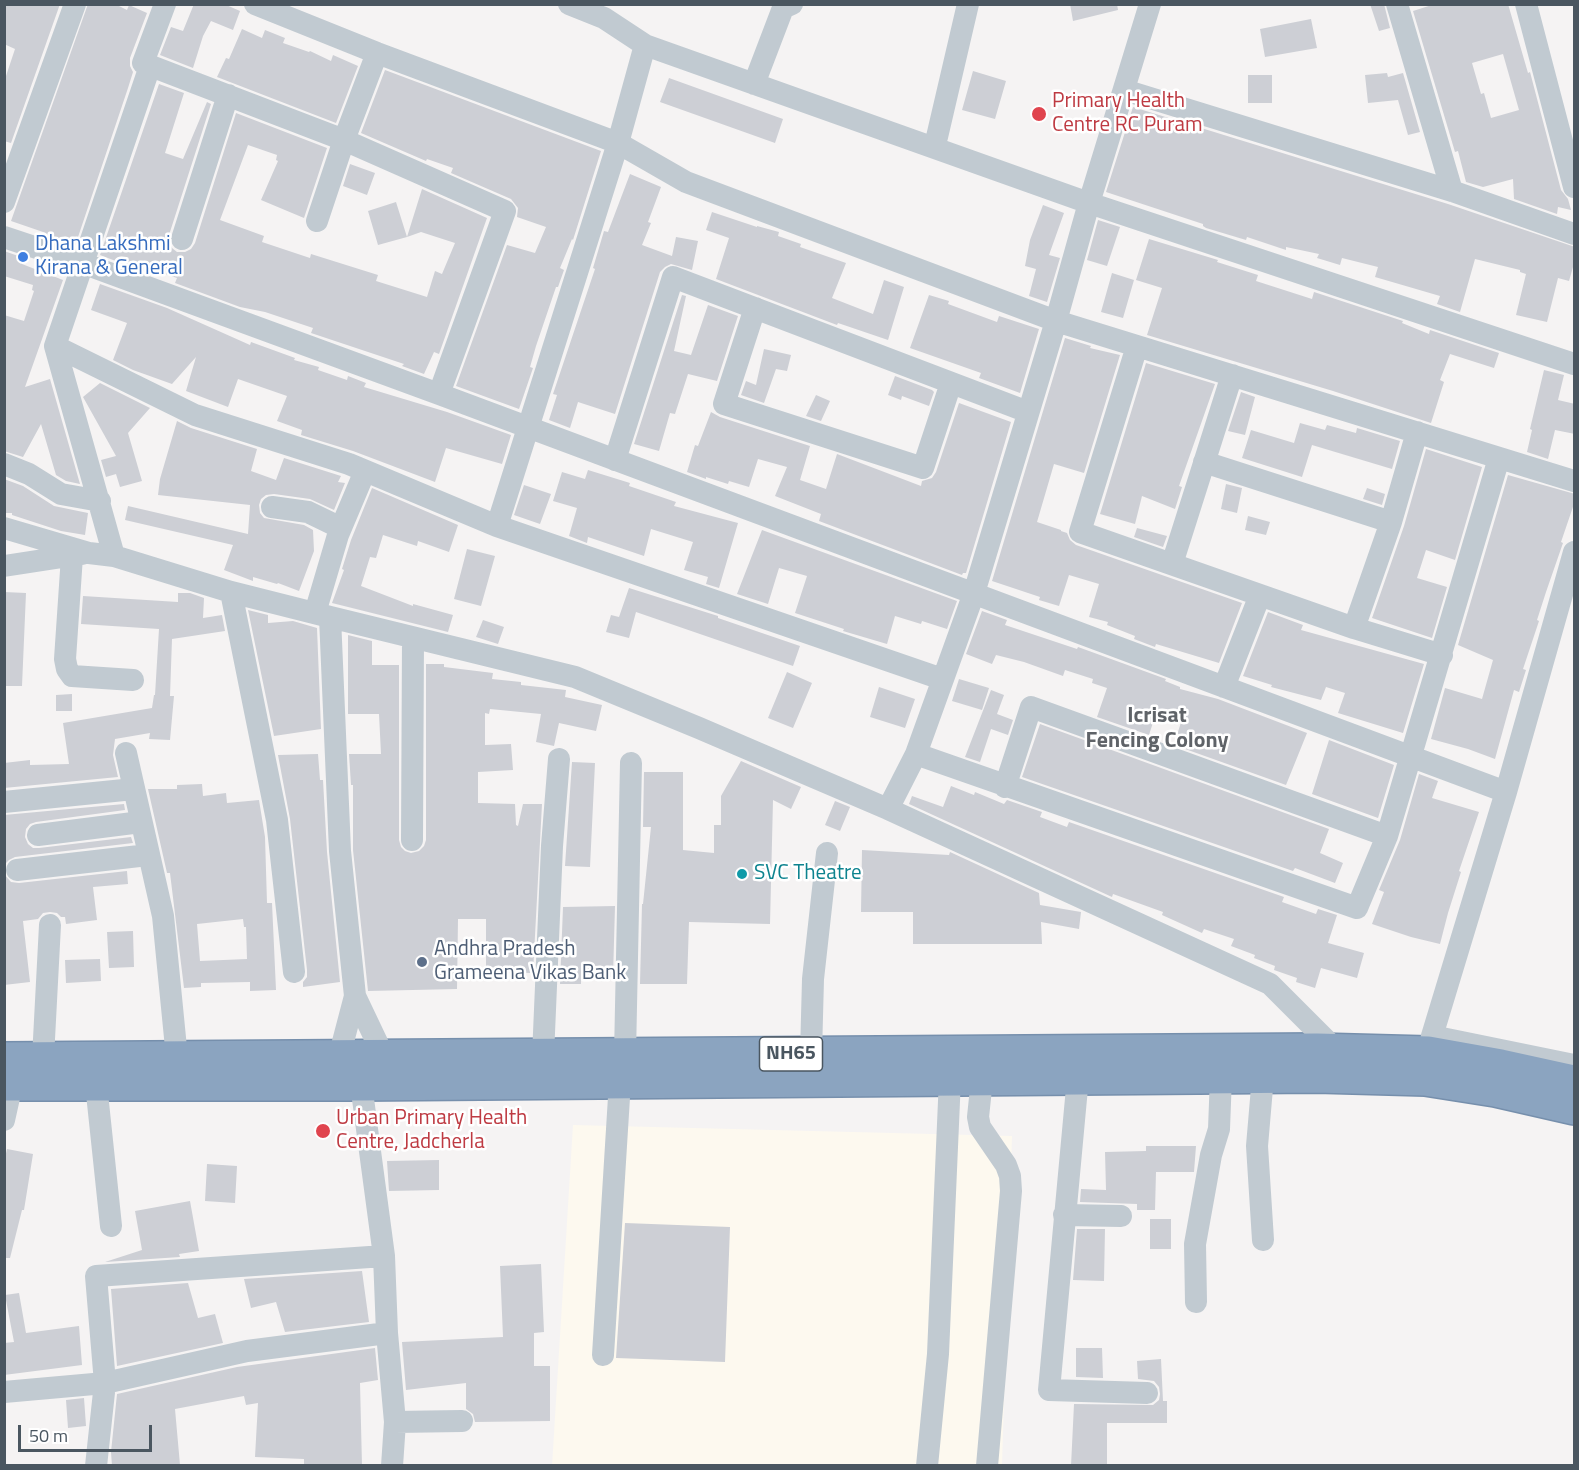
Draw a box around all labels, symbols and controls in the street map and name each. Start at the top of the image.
place label: Primary Health Centre RC Puram [1052,89,1203,139]
marker: Primary Health Centre RC Puram [1030,105,1048,123]
place label: Dhana Lakshmi Kirana & General [35,232,183,282]
marker: Dhana Lakshmi Kirana & General [16,250,30,264]
district label: Icrisat Fencing Colony [1085,704,1229,756]
place label: SVC Theatre [754,861,862,887]
marker: SVC Theatre [735,867,749,881]
place label: Andhra Pradesh Grameena Vikas Bank [434,937,626,987]
marker: Andhra Pradesh Grameena Vikas Bank [415,955,429,969]
road number: NH65 [760,1037,822,1071]
place label: Urban Primary Health Centre, Jadcherla [336,1106,527,1156]
marker: Urban Primary Health Centre, Jadcherla [314,1122,332,1140]
scale bar [21,1413,154,1451]
text: 50 m [29,1422,68,1449]

